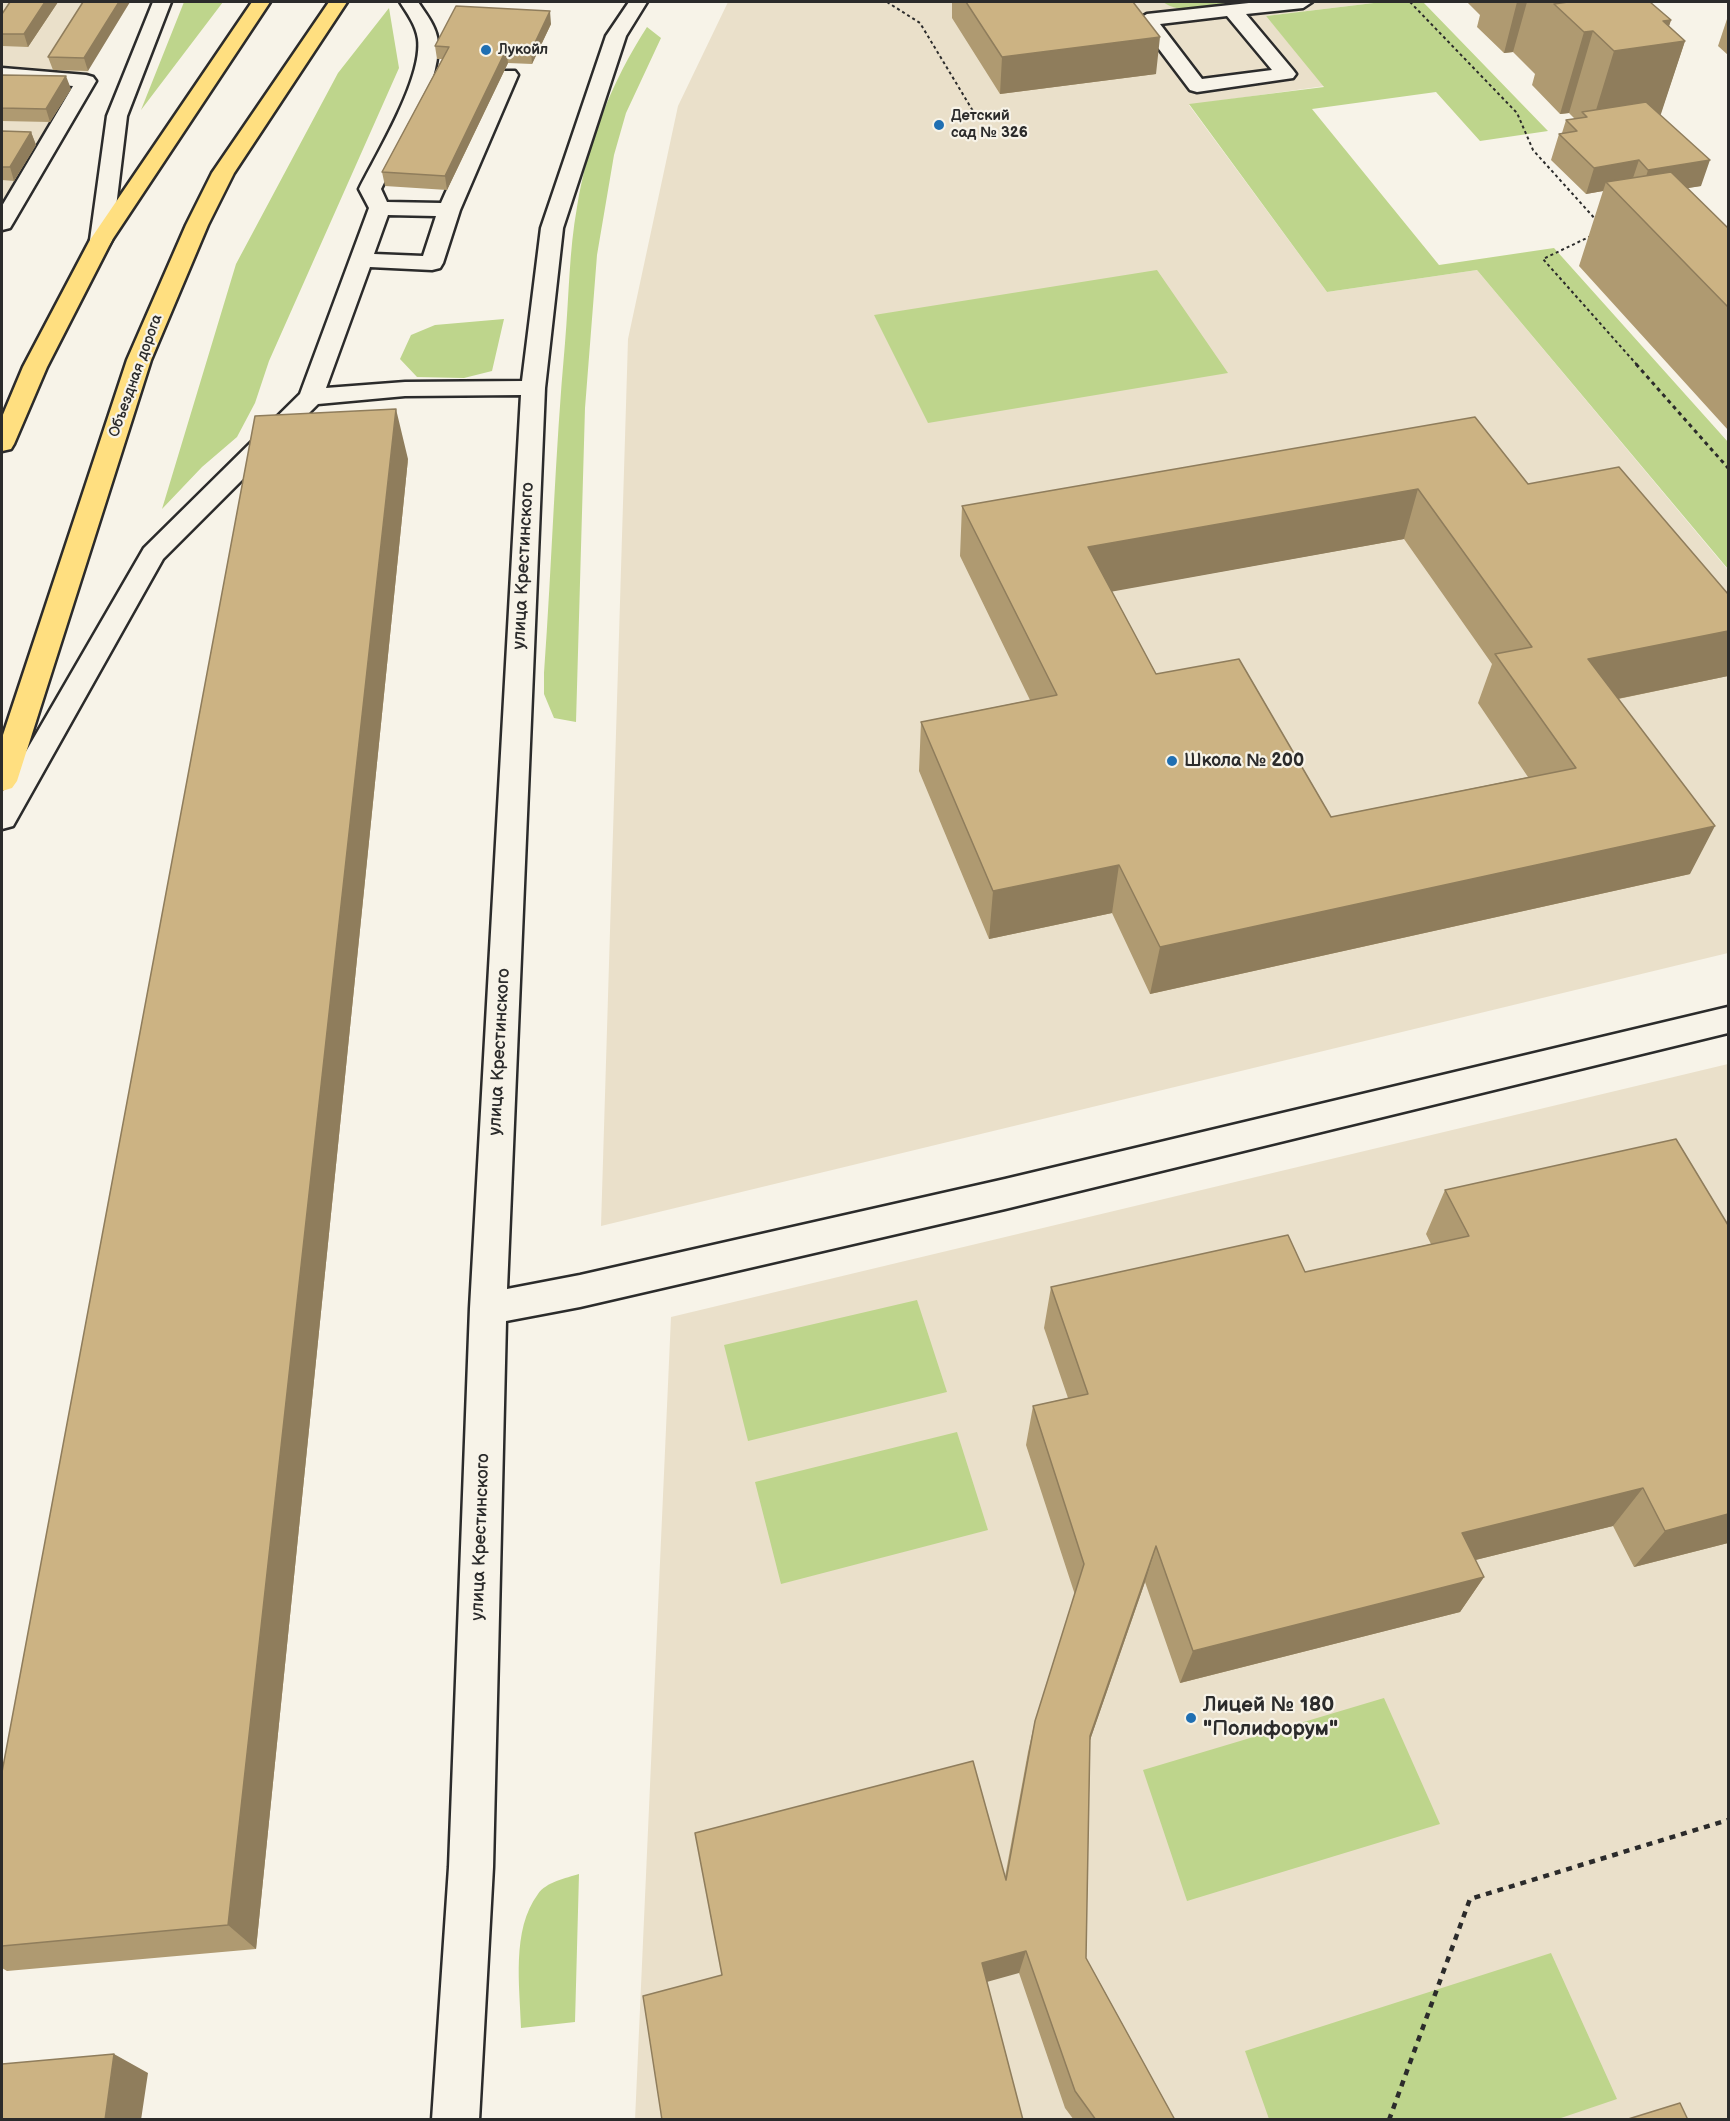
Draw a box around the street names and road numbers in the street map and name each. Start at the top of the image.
street label: Объездная дорога [105,312,167,440]
street label: улица Крестинского [509,482,539,650]
street label: улица Крестинского [485,968,515,1136]
street label: улица Крестинского [467,1453,495,1621]

